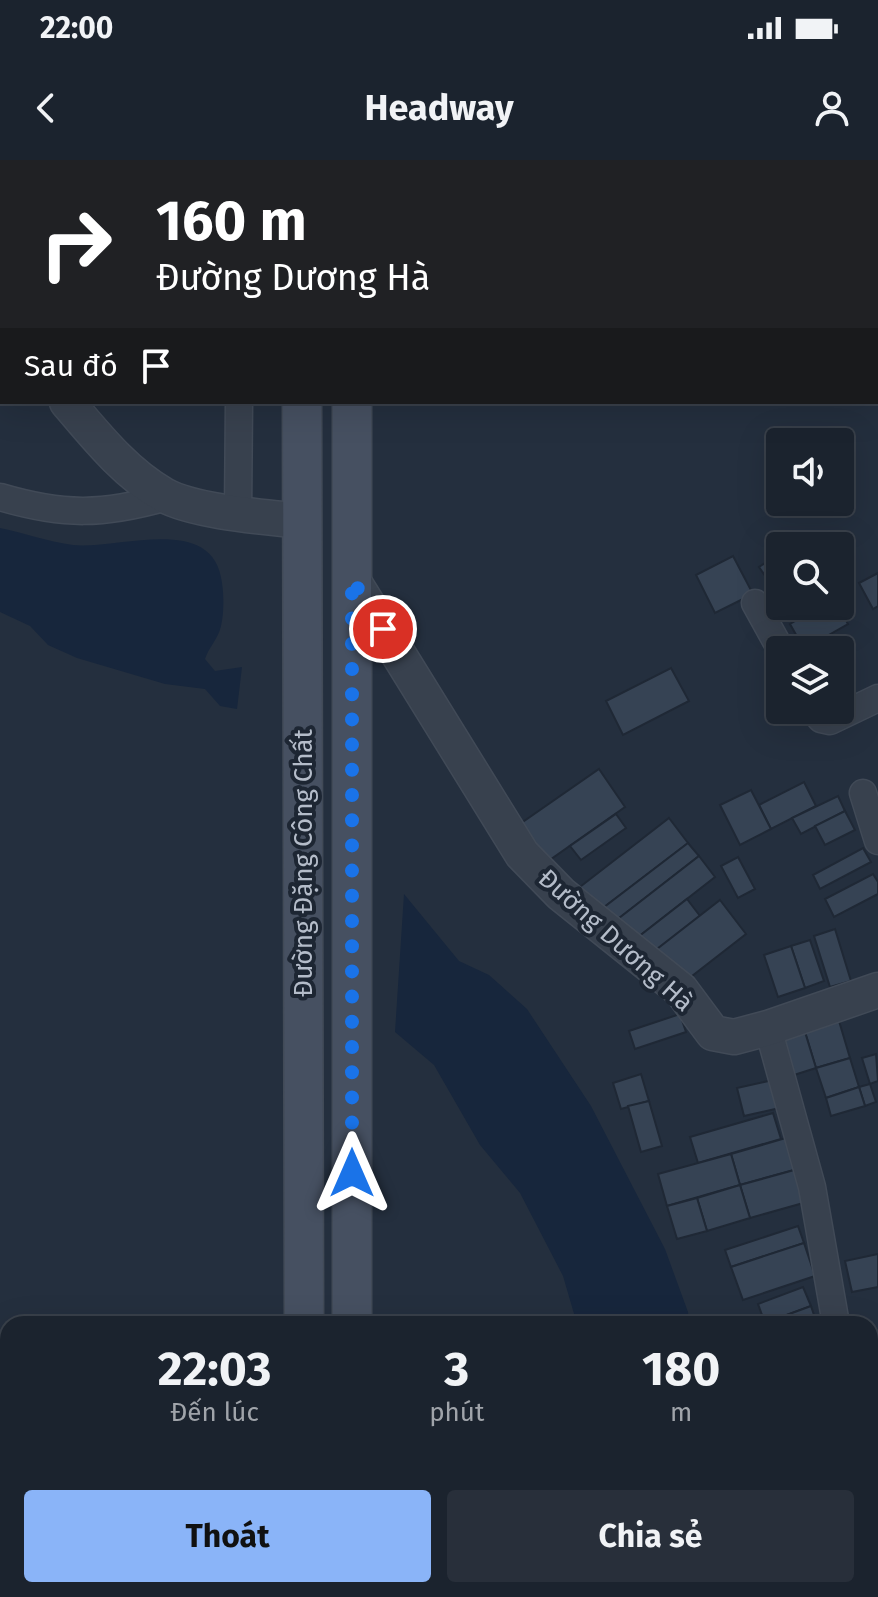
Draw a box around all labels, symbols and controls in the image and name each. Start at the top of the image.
text: 22:00 [40,10,113,46]
icon: back [24,86,68,130]
text: Headway [364,86,514,130]
icon: person [810,86,854,130]
text: 160 m [156,188,307,255]
icon: right [24,192,128,296]
text: Đường Dương Hà [156,256,430,300]
icon: arrive [134,344,178,388]
text: Sau đó [24,348,118,384]
map controls [766,428,854,724]
button: sound [766,428,854,516]
button: search [766,532,854,620]
pin [349,595,417,663]
icon: arrive [361,607,405,651]
button: layers [766,636,854,724]
street label: Đường Đặng Công Chất [288,728,319,997]
street label: Đường Dương Hà [532,863,700,1018]
position arrow [310,1131,394,1215]
text: 22:03 [158,1340,271,1398]
text: 3 [444,1340,469,1398]
text: 180 [642,1340,720,1398]
text: Đến lúc [170,1397,259,1428]
text: phút [429,1397,484,1428]
text: m [670,1397,692,1428]
button: Thoát [24,1490,431,1582]
button: Chia sẻ [447,1490,854,1582]

